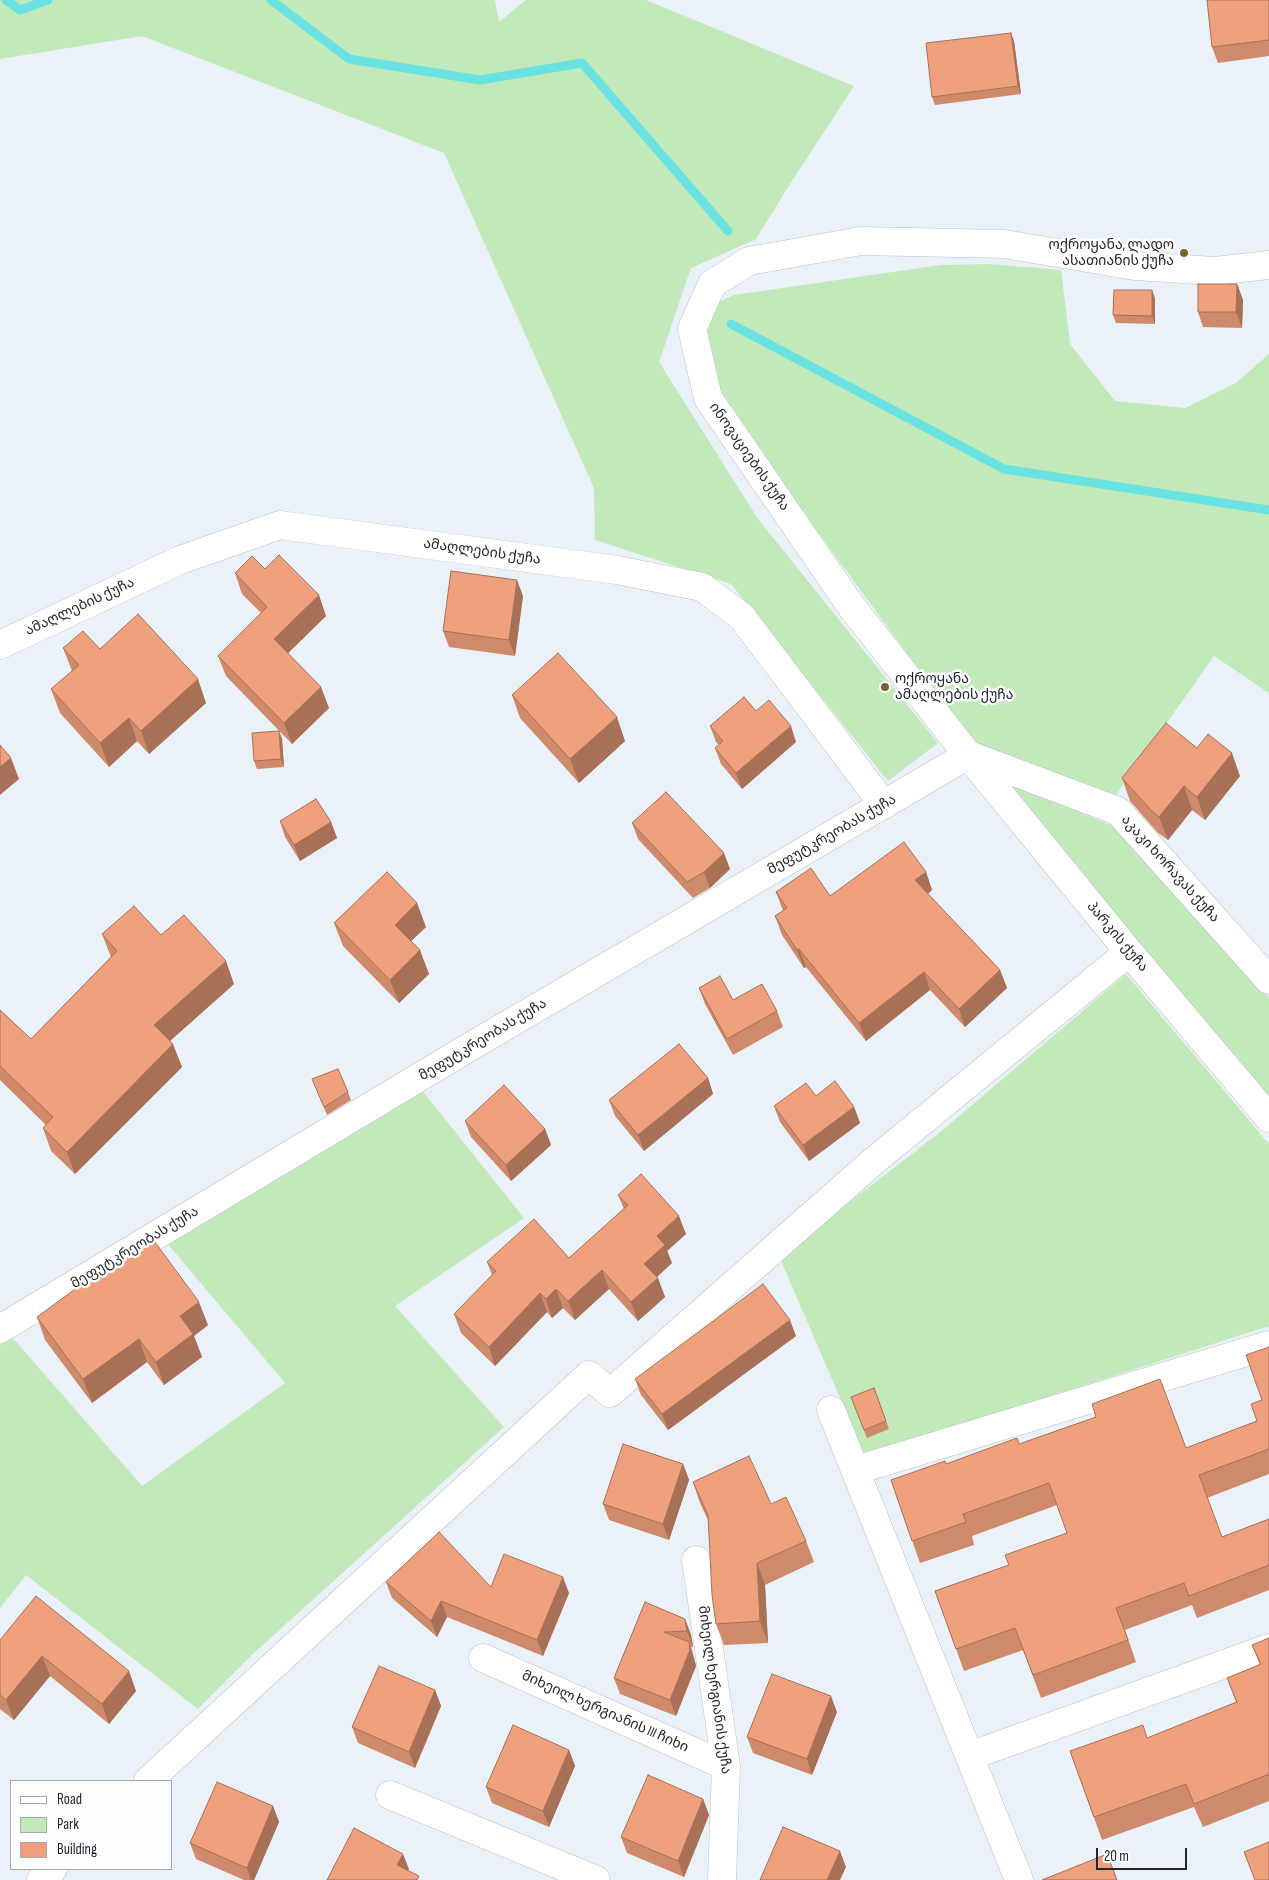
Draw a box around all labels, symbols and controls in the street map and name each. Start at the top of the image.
place label: ოქროყანა, ლადო ასათიანის ქუჩა [1049,237,1174,270]
marker: ოქროყანა, ლადო ასათიანის ქუჩა [1178,247,1190,259]
street label: ინოვაციების ქუჩა [705,400,793,514]
street label: ამაღლების ქუჩა [422,535,542,569]
street label: ამაღლების ქუჩა [23,574,137,640]
place label: ოქროყანა ამაღლების ქუჩა [895,671,1013,704]
marker: ოქროყანა ამაღლების ქუჩა [879,681,891,693]
street label: მეფუტკრეობას ქუჩა [765,791,899,879]
street label: აკაკი ხორავას ქუჩა [1117,812,1223,926]
street label: პარკის ქუჩა [1083,899,1151,975]
street label: მეფუტკრეობას ქუჩა [416,995,550,1085]
street label: მეფუტკრეობას ქუჩა [68,1203,202,1293]
street label: მიხეილ ხერგიანის ქუჩა [694,1605,734,1775]
street label: მიხეილ ხერგიანის III ჩიხი [519,1668,691,1756]
legend [10,1780,172,1870]
text: Road [57,1790,82,1809]
text: Park [57,1815,79,1834]
scale bar [1099,1838,1190,1870]
text: Building [57,1840,97,1859]
text: 20 m [1104,1847,1129,1866]

